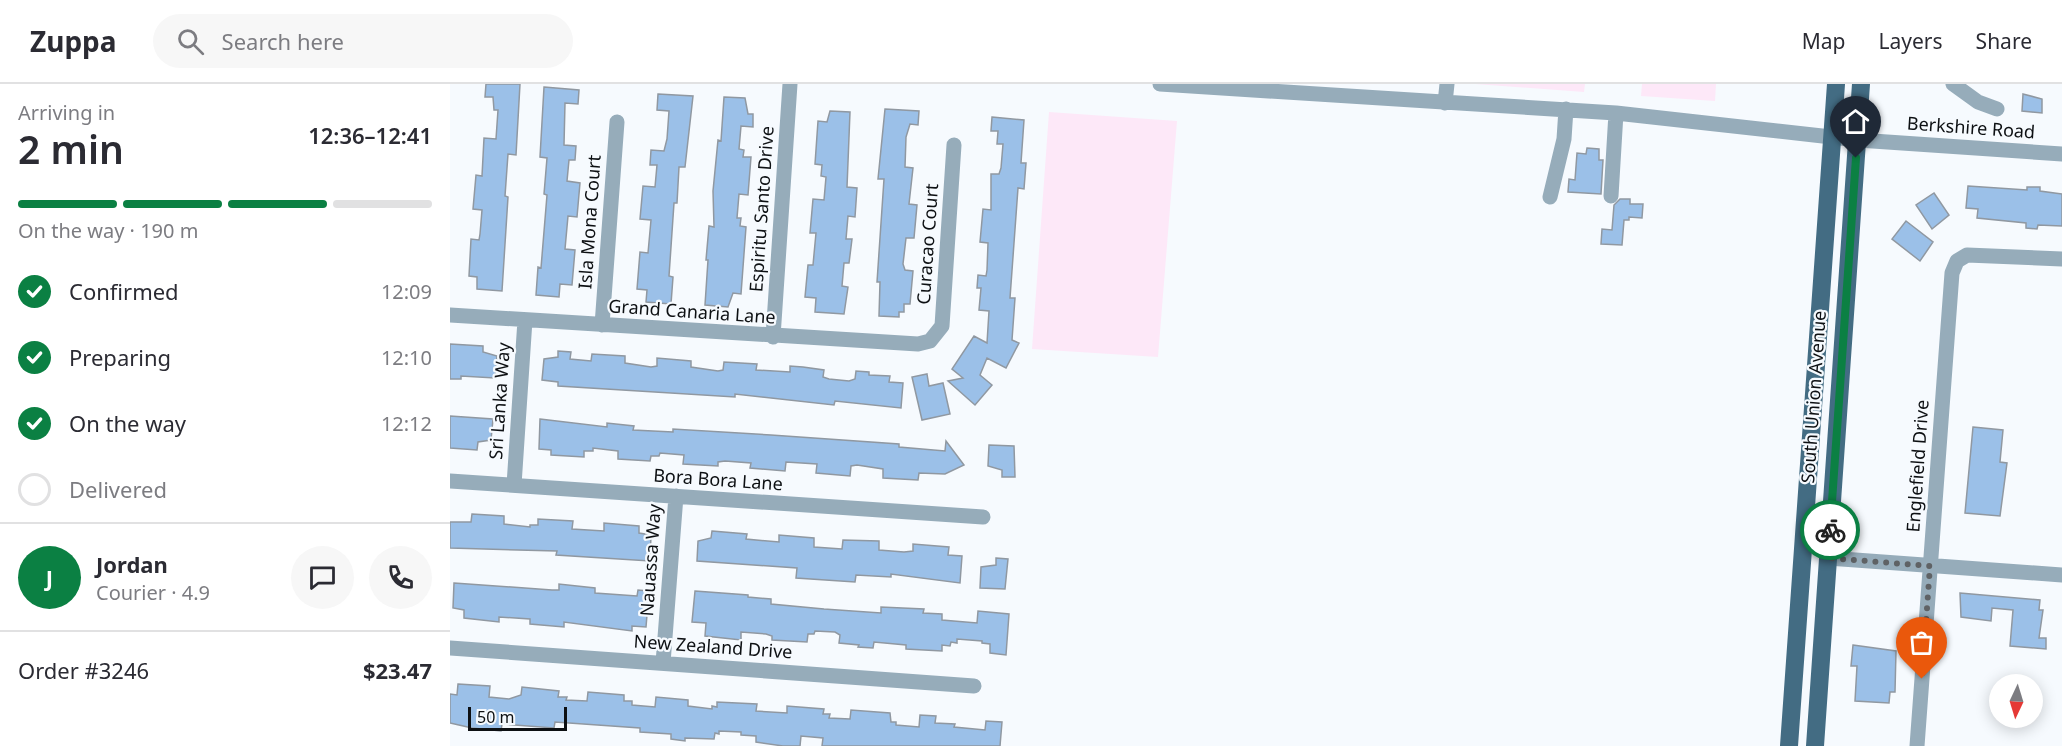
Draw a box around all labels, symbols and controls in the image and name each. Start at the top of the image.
search box [153,14,573,68]
text: Zuppa [30,22,117,60]
icon: search [174,25,207,58]
text: Search here [222,26,344,56]
text: Map [1802,27,1846,55]
text: Layers [1879,27,1943,55]
text: Share [1976,27,2032,55]
pin [1830,96,1881,158]
text: Arriving in [18,99,115,126]
icon: home [1839,105,1872,138]
street label: Berkshire Road [1906,111,2036,143]
text: 12:36–12:41 [308,120,432,150]
text: 2 min [18,122,124,175]
street label: Espiritu Santo Drive [743,125,779,293]
street label: Isla Mona Court [572,153,606,290]
street label: Curacao Court [911,182,943,305]
text: On the way · 190 m [18,217,198,244]
icon: check [18,275,51,308]
text: Confirmed [69,276,179,306]
text: 12:09 [381,278,432,305]
street label: Grand Canaria Lane [608,293,776,329]
street label: South Union Avenue [1795,310,1831,484]
icon: check [18,341,51,374]
street label: Sri Lanka Way [483,341,515,460]
text: Preparing [69,342,171,372]
text: 12:10 [381,344,432,371]
street label: Englefield Drive [1900,399,1934,533]
icon: check [18,407,51,440]
text: On the way [69,408,186,438]
text: 12:12 [381,410,432,437]
street label: Bora Bora Lane [653,463,784,495]
text: Delivered [69,474,167,504]
courier [1800,500,1860,560]
street label: Nauassa Way [634,502,666,617]
icon: bike [1814,514,1847,547]
button: chat [291,546,354,609]
button: phone [369,546,432,609]
text: Jordan [96,549,168,579]
text: J [46,562,53,592]
text: Courier · 4.9 [96,579,210,606]
pin [1896,617,1947,679]
icon: bag [1905,626,1938,659]
street label: New Zealand Drive [633,628,793,664]
text: Order #3246 [18,655,149,685]
text: $23.47 [363,655,432,685]
north arrow [1989,674,2043,728]
map controls [1989,674,2043,728]
scale bar [468,704,567,732]
text: 50 m [477,706,514,728]

